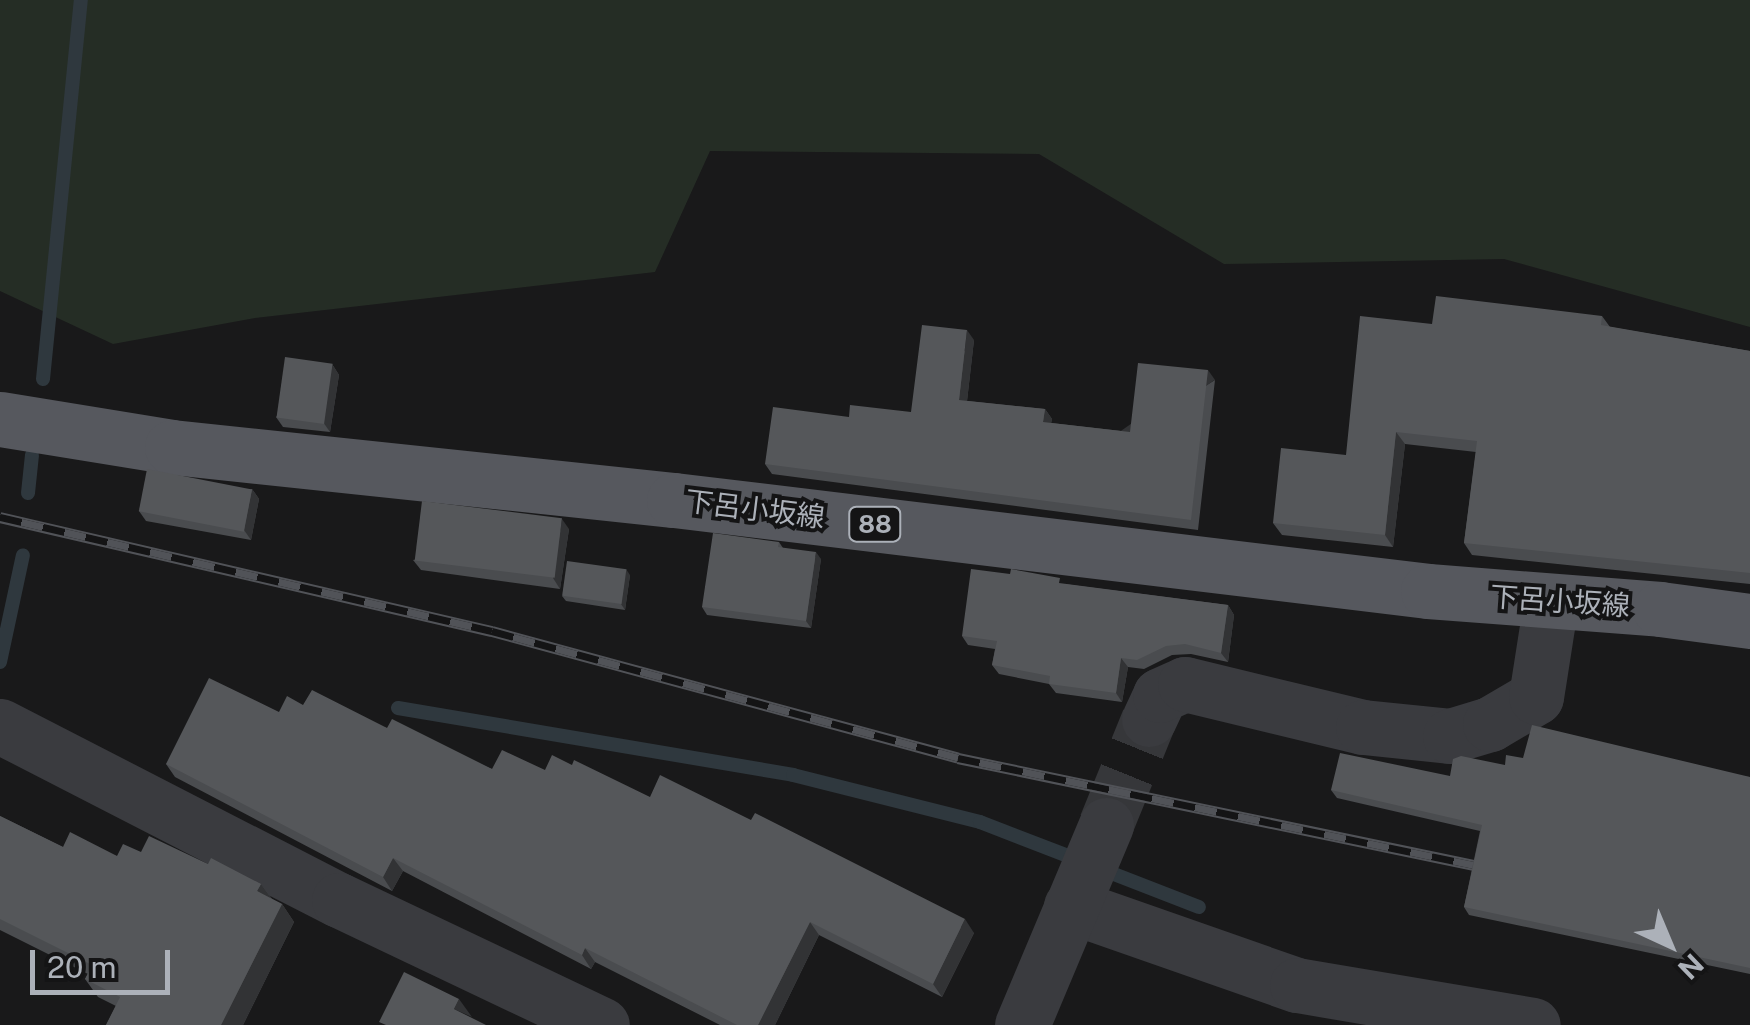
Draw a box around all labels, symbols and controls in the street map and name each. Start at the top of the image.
street label: 下呂小坂線 [683,484,827,534]
road number: 88 [848,504,902,544]
street label: 下呂小坂線 [1489,579,1631,623]
north arrow [1620,895,1720,995]
scale bar [35,930,175,992]
text: N [1672,947,1711,986]
text: 20 m [47,949,116,985]

